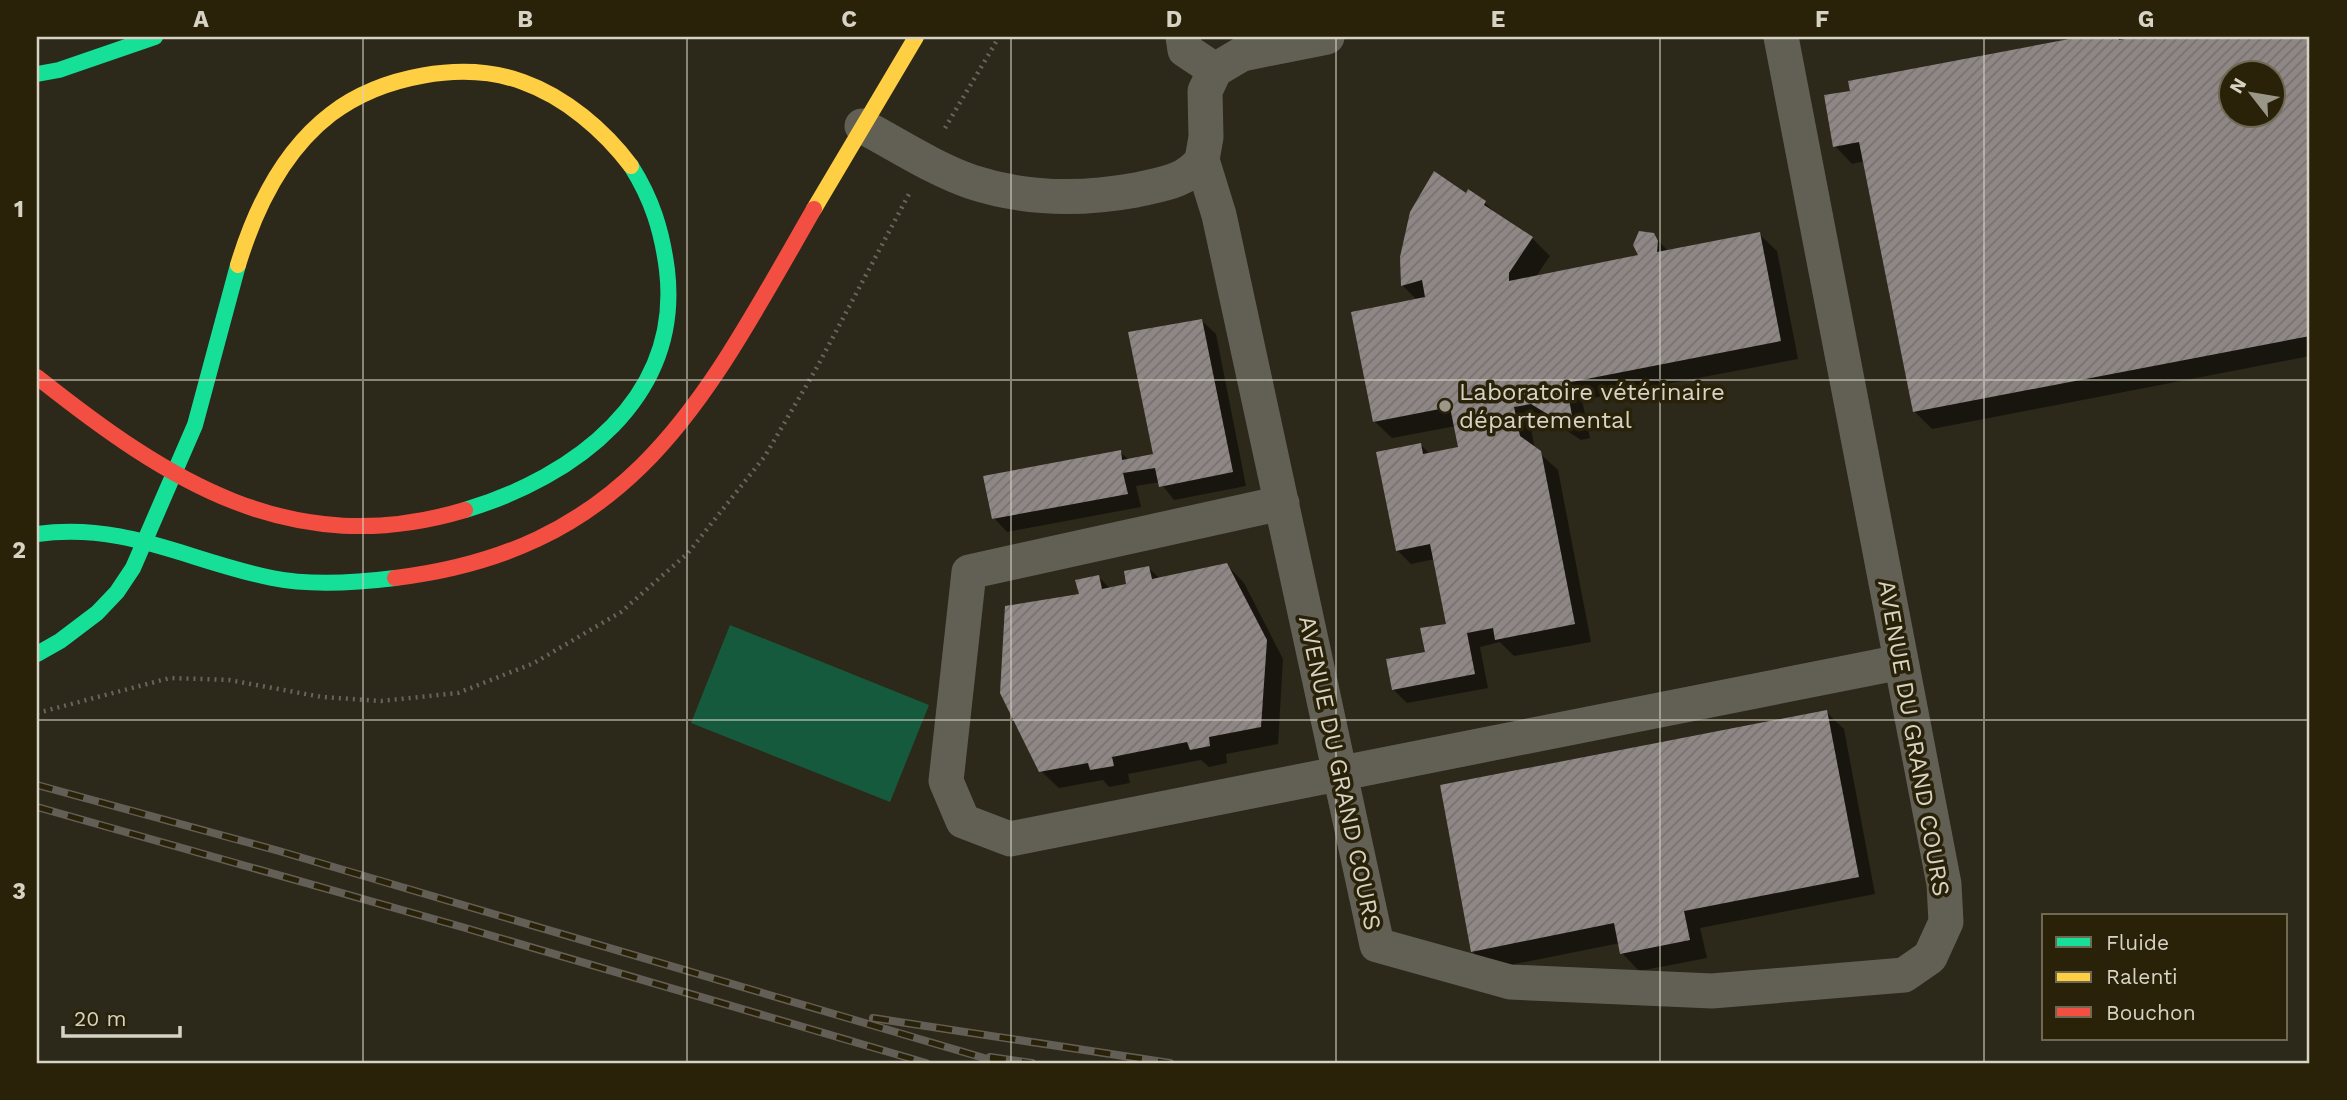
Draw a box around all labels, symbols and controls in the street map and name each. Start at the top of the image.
text: A [193,6,209,33]
text: B [517,6,533,33]
text: C [841,6,857,33]
text: D [1166,6,1182,33]
text: E [1491,6,1505,33]
text: F [1815,6,1829,33]
text: G [2138,6,2154,33]
north arrow [2218,60,2288,130]
text: N [2224,74,2251,97]
text: 1 [14,196,24,223]
place label: Laboratoire vétérinaire départemental [1459,378,1725,434]
marker: Laboratoire vétérinaire départemental [1437,398,1453,414]
text: 2 [12,537,26,564]
street label: AVENUE DU GRAND COURS [1872,578,1956,898]
street label: AVENUE DU GRAND COURS [1293,613,1387,933]
text: 3 [12,878,26,905]
legend [2042,914,2288,1040]
text: Fluide [2106,930,2169,955]
text: Ralenti [2106,964,2178,989]
scale bar [63,995,180,1039]
text: Bouchon [2106,1000,2196,1025]
text: 20 m [74,1006,126,1031]

